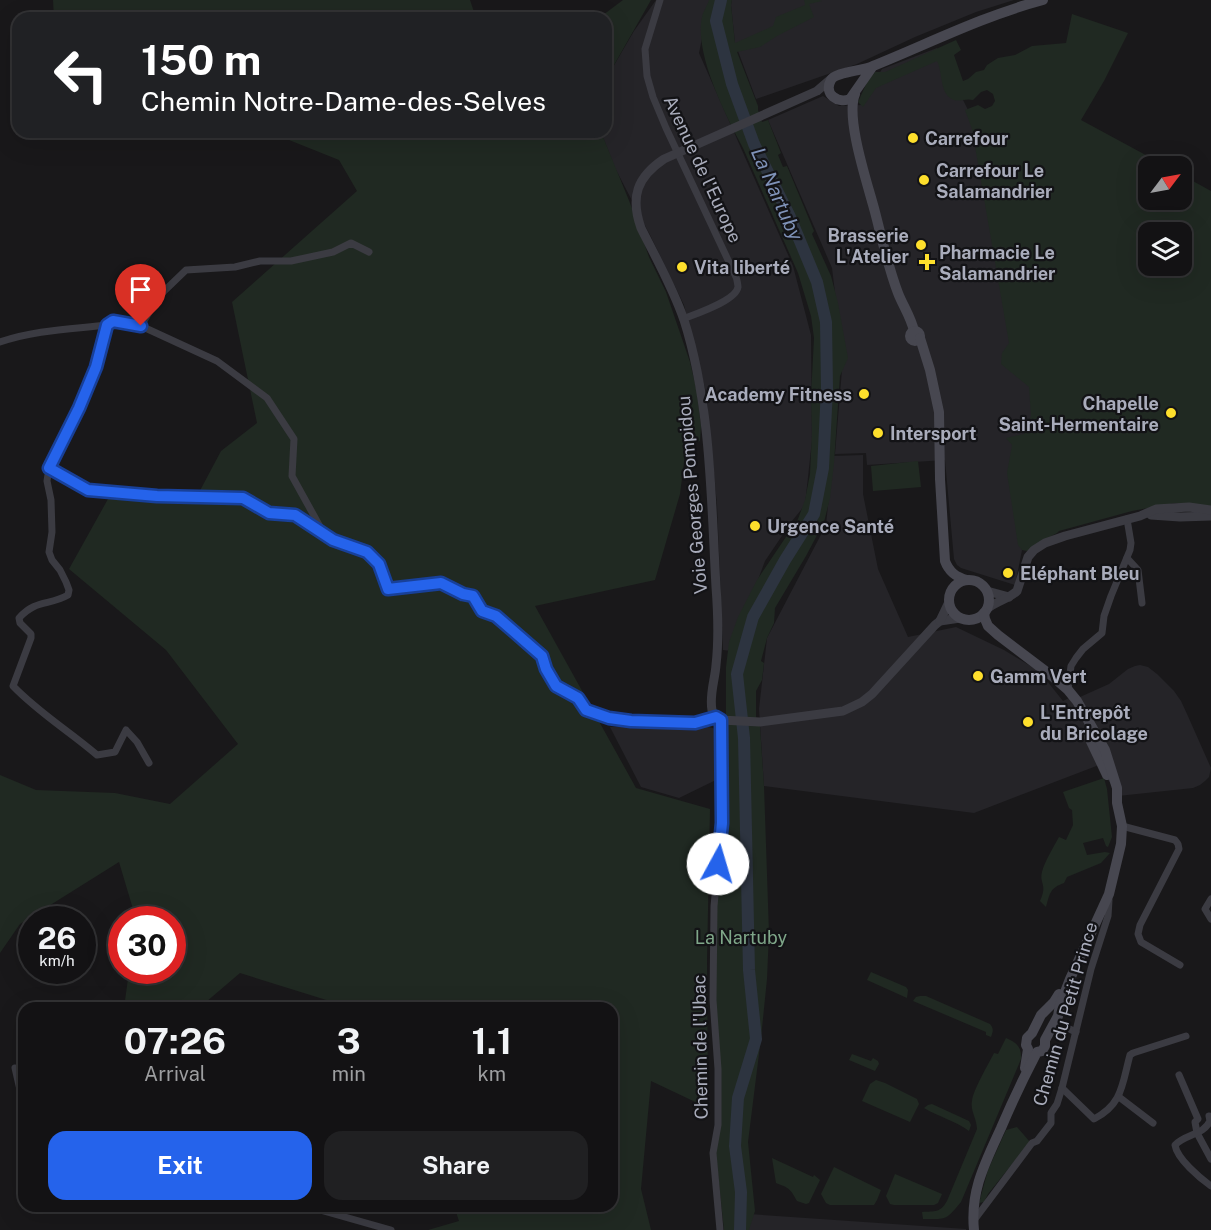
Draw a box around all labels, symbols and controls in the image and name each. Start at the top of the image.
text: 150 m [141,35,261,84]
icon: left [42,36,120,114]
text: Chemin Notre-Dame-des-Selves [141,85,546,117]
street label: Avenue de l'Europe [660,92,746,246]
place label: Carrefour [925,128,1009,149]
marker: Carrefour [906,131,920,145]
water label: La Nartuby [746,144,808,245]
north arrow [1138,156,1192,210]
map controls [1138,156,1192,276]
place label: Carrefour Le Salamandrier [936,160,1053,202]
marker: Carrefour Le Salamandrier [917,173,931,187]
button: layers [1138,222,1192,276]
place label: Brasserie L'Atelier [827,225,910,267]
marker: Brasserie L'Atelier [914,238,928,252]
place label: Pharmacie Le Salamandrier [939,242,1056,284]
marker: Pharmacie Le Salamandrier [920,255,934,269]
place label: Vita liberté [694,257,790,278]
marker: Vita liberté [675,260,689,274]
pin [115,264,166,326]
icon: arrive [124,273,157,306]
place label: Academy Fitness [705,384,852,405]
marker: Academy Fitness [857,387,871,401]
place label: Chapelle Saint-Hermentaire [998,393,1159,435]
street label: Voie Georges Pompidou [673,395,711,595]
marker: Chapelle Saint-Hermentaire [1164,406,1178,420]
place label: Intersport [890,423,976,444]
marker: Intersport [871,426,885,440]
place label: Urgence Santé [767,516,894,537]
marker: Urgence Santé [748,519,762,533]
place label: Eléphant Bleu [1020,563,1139,584]
marker: Eléphant Bleu [1001,566,1015,580]
place label: Gamm Vert [990,666,1087,687]
marker: Gamm Vert [971,669,985,683]
place label: L'Entrepôt du Bricolage [1040,702,1148,744]
marker: L'Entrepôt du Bricolage [1021,715,1035,729]
position arrow [686,832,750,896]
speed limit sign: 30 [108,906,186,984]
text: 26 [38,920,76,956]
street label: Chemin du Petit Prince [1029,920,1101,1108]
park label: La Nartuby [695,927,788,948]
text: km/h [39,952,75,969]
street label: Chemin de l'Ubac [688,974,712,1120]
text: 07:26 [124,1020,226,1062]
text: 3 [337,1020,361,1062]
text: 1.1 [472,1020,512,1062]
text: Arrival [144,1062,206,1086]
text: min [332,1062,366,1086]
text: km [478,1062,506,1086]
button: Exit [48,1131,312,1200]
button: Share [324,1131,588,1200]

